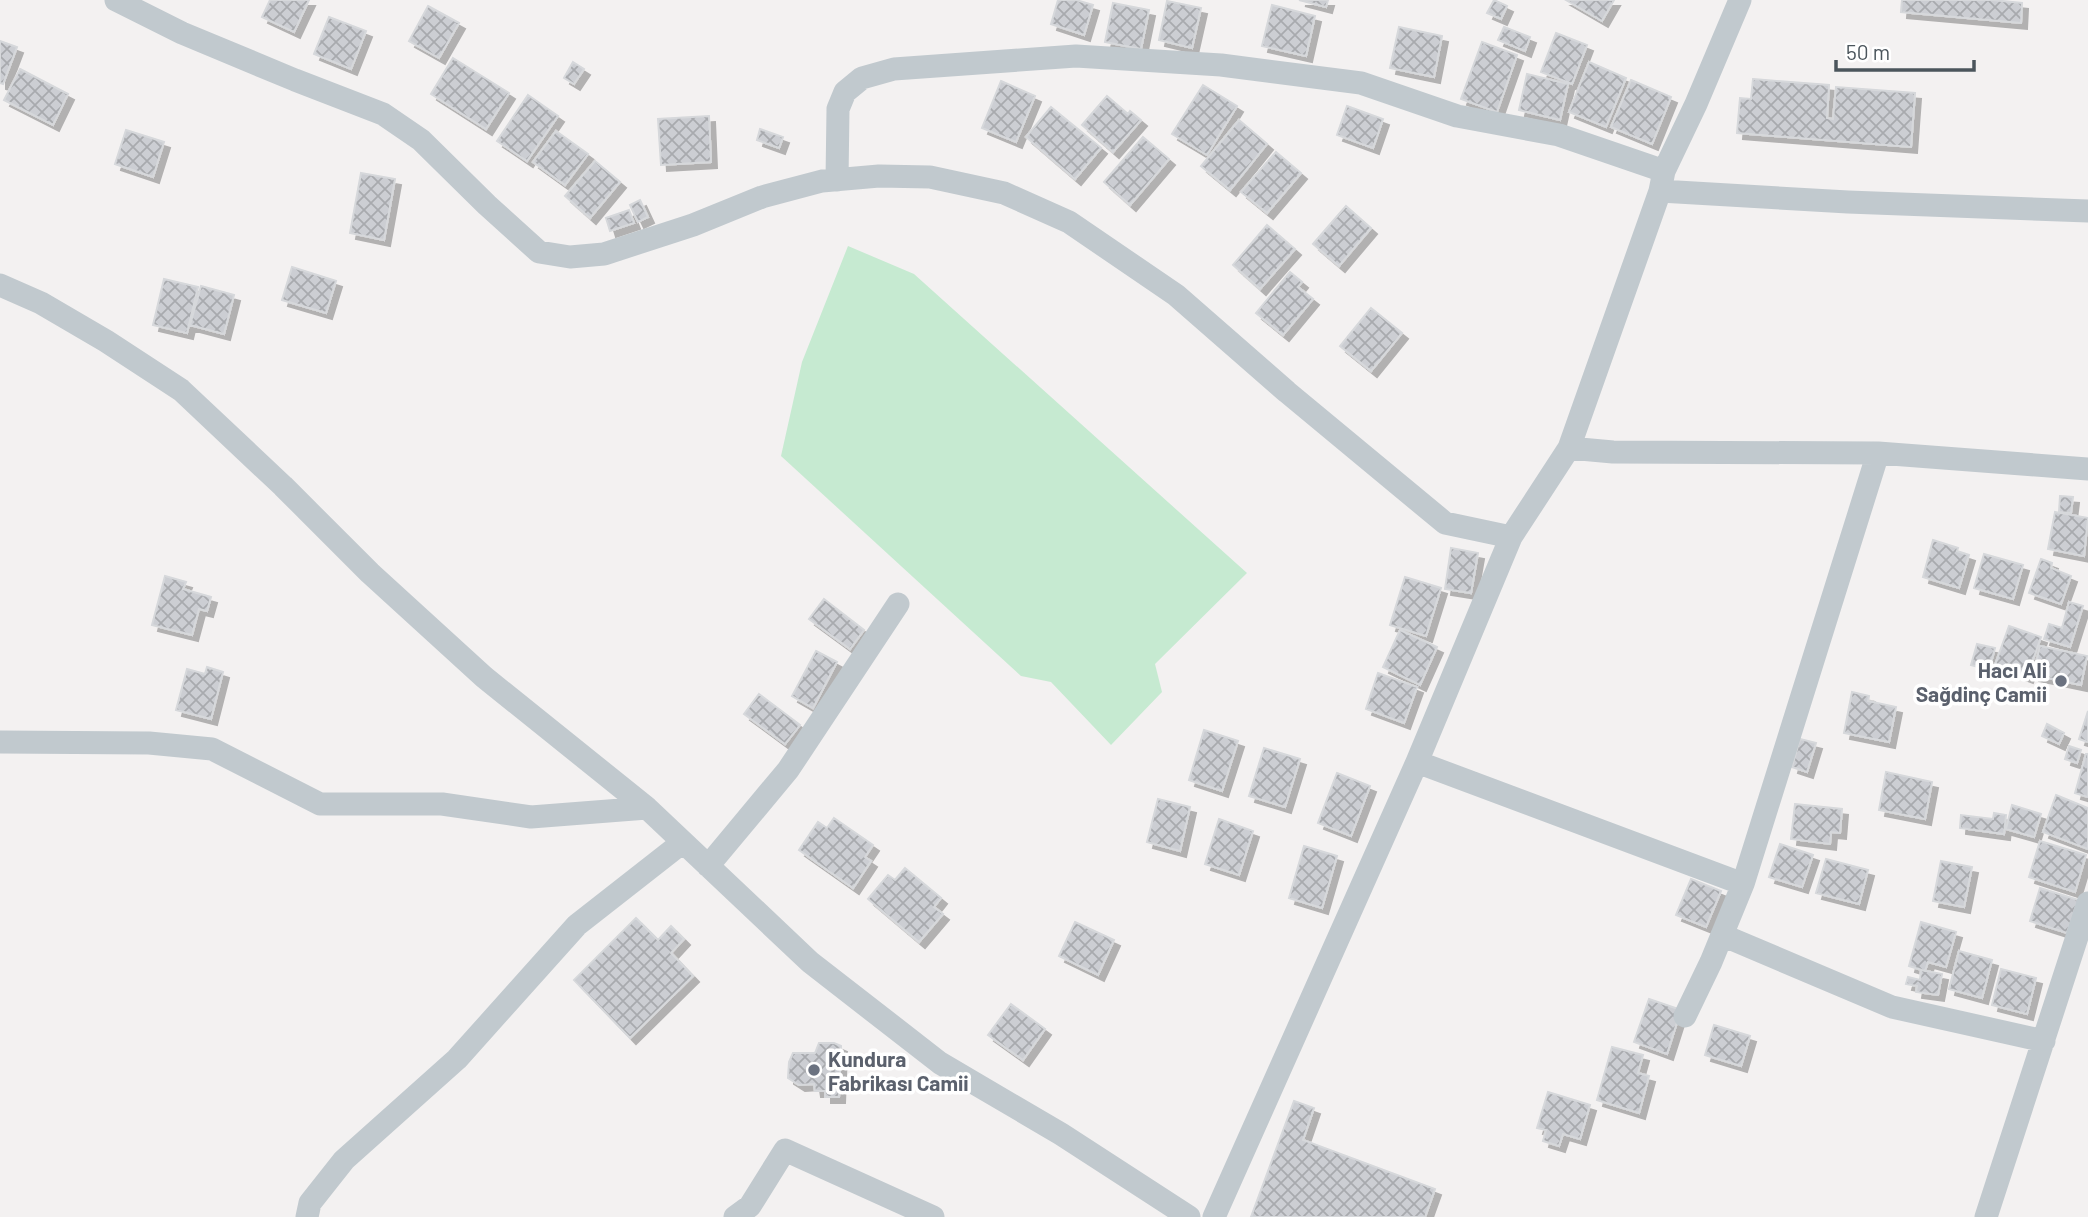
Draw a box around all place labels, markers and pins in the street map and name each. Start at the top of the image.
place label: Hacı Ali Sağdinç Camii [1916,657,2047,706]
marker: Hacı Ali Sağdinç Camii [2053,673,2069,689]
place label: Kundura Fabrikası Camii [828,1046,969,1095]
marker: Kundura Fabrikası Camii [806,1062,822,1078]

